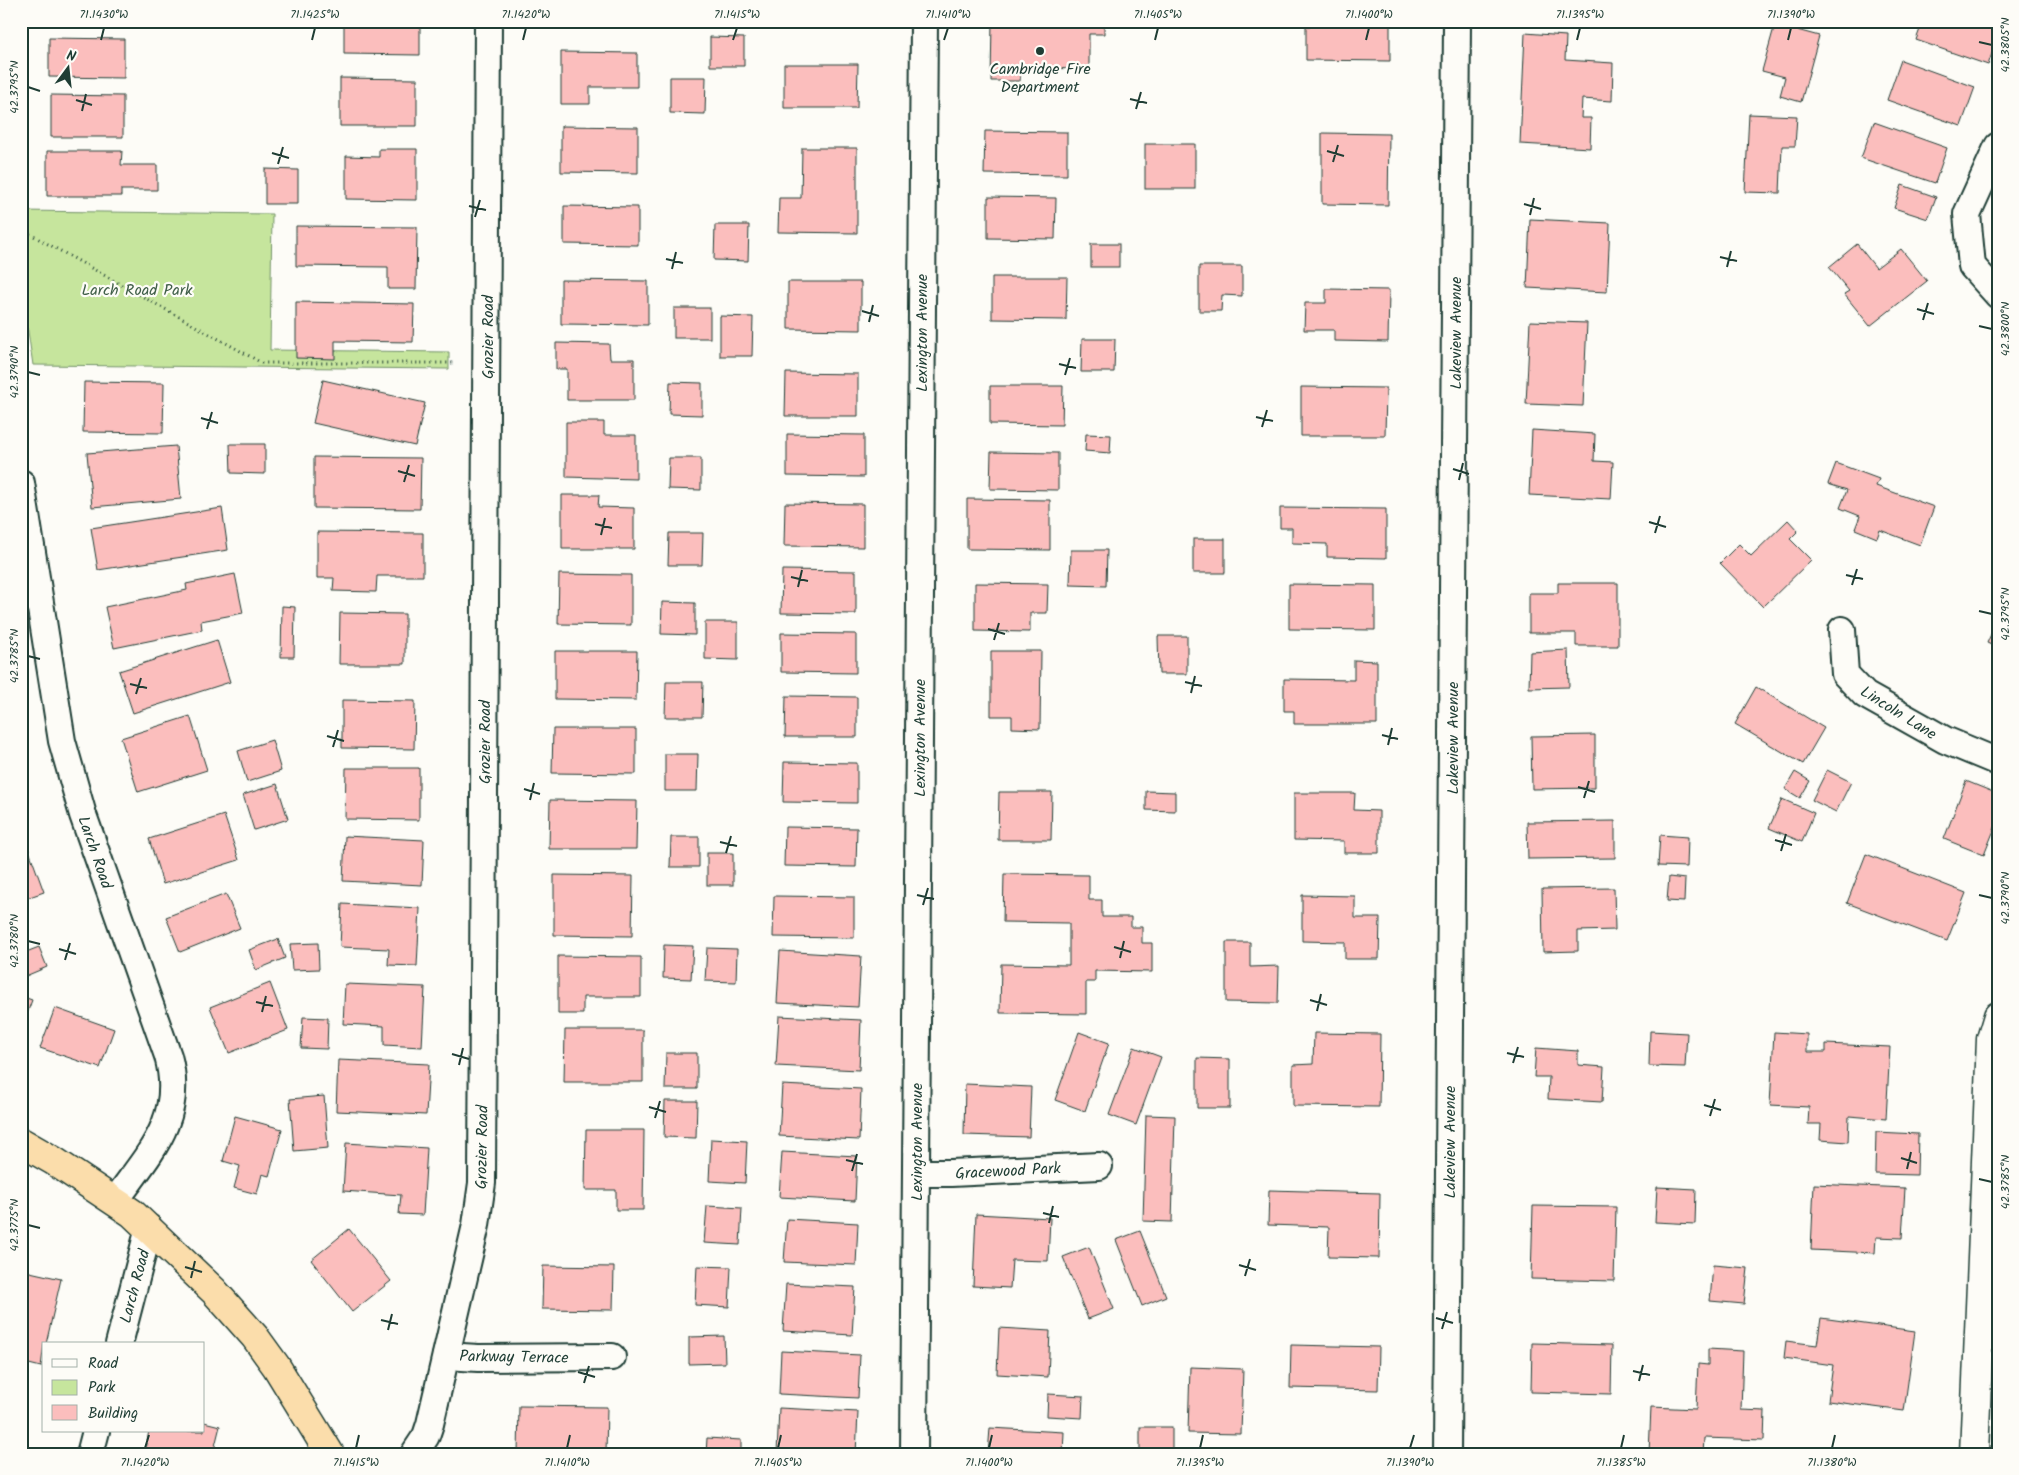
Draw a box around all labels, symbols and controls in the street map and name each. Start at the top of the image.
text: 71.1430°W [80,5,128,24]
text: 71.1425°W [290,5,340,24]
text: 71.1420°W [502,5,550,24]
text: 71.1415°W [714,5,760,24]
text: 71.1410°W [925,5,971,24]
text: 71.1405°W [1134,5,1182,24]
text: 71.1400°W [1345,5,1393,24]
text: 71.1395°W [1556,5,1604,24]
text: 71.1390°W [1767,5,1815,24]
text: 42.3805°N [1996,17,2015,73]
north arrow [42,42,92,92]
text: N [64,45,78,68]
marker: Cambridge Fire Department [1034,45,1046,57]
place label: Cambridge Fire Department [989,57,1091,100]
text: 42.3795°N [5,60,24,114]
street label: Lexington Avenue [910,274,935,392]
street label: Lakeview Avenue [1444,277,1469,390]
park label: Larch Road Park [81,278,193,303]
street label: Grozier Road [476,294,501,379]
text: 42.3800°N [1996,302,2015,356]
text: 42.3790°N [5,346,24,398]
text: 42.3795°N [1996,587,2015,641]
text: 42.3785°N [5,629,24,683]
street label: Lexington Avenue [908,679,933,797]
street label: Lincoln Lane [1855,680,1941,747]
street label: Lakeview Avenue [1441,682,1466,795]
street label: Grozier Road [473,699,498,784]
street label: Larch Road [70,813,119,893]
text: 42.3790°N [1996,872,2015,924]
text: 42.3780°N [5,914,24,968]
street label: Lexington Avenue [905,1083,930,1201]
street label: Lakeview Avenue [1438,1086,1463,1199]
street label: Grozier Road [469,1104,496,1189]
text: 42.3785°N [1996,1155,2015,1209]
street label: Gracewood Park [955,1156,1062,1187]
text: 42.3775°N [5,1199,24,1251]
street label: Larch Road [114,1246,158,1326]
legend [42,1342,205,1432]
street label: Parkway Terrace [459,1344,569,1371]
text: Road [88,1352,119,1376]
text: Park [88,1376,116,1400]
text: Building [88,1402,138,1426]
text: 71.1420°W [121,1453,169,1472]
text: 71.1415°W [333,1453,379,1472]
text: 71.1410°W [544,1453,590,1472]
text: 71.1405°W [754,1453,802,1472]
text: 71.1400°W [965,1453,1013,1472]
text: 71.1395°W [1176,1453,1224,1472]
text: 71.1390°W [1386,1453,1434,1472]
text: 71.1385°W [1596,1453,1646,1472]
text: 71.1380°W [1807,1453,1857,1472]

